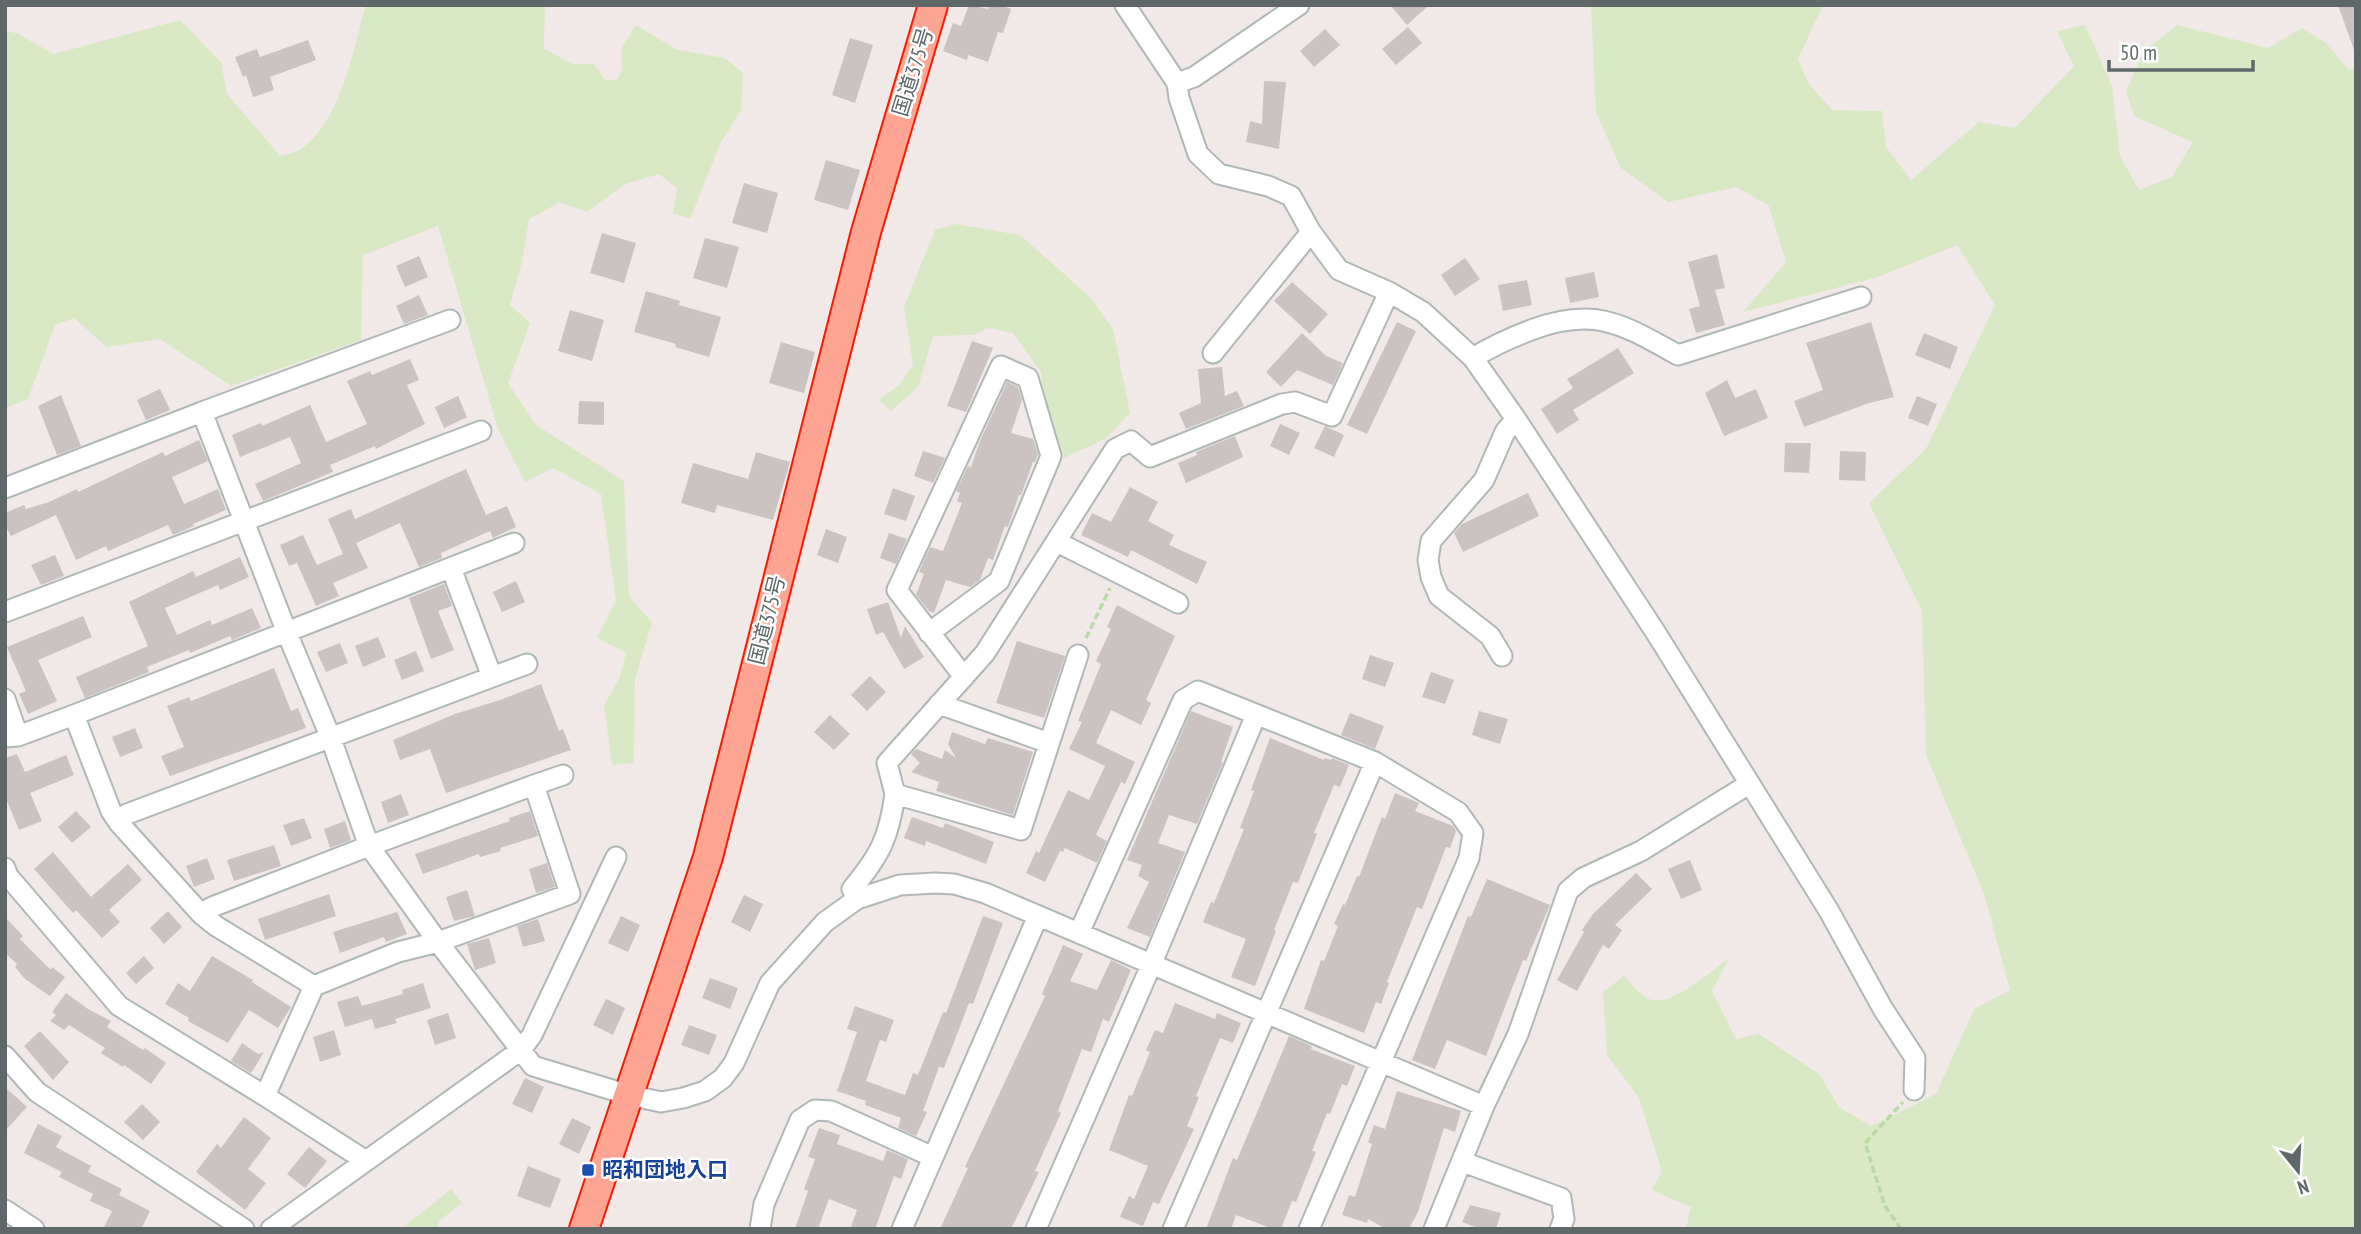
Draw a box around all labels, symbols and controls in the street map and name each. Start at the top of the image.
street label: 国道375号 [886,24,939,119]
scale bar [2109,28,2252,72]
text: 50 m [2120,39,2157,66]
street label: 国道375号 [742,572,791,667]
north arrow [2263,1136,2333,1206]
place label: 昭和団地入口 [602,1156,728,1183]
marker: 昭和団地入口 [580,1162,596,1178]
text: N [2295,1174,2312,1200]

